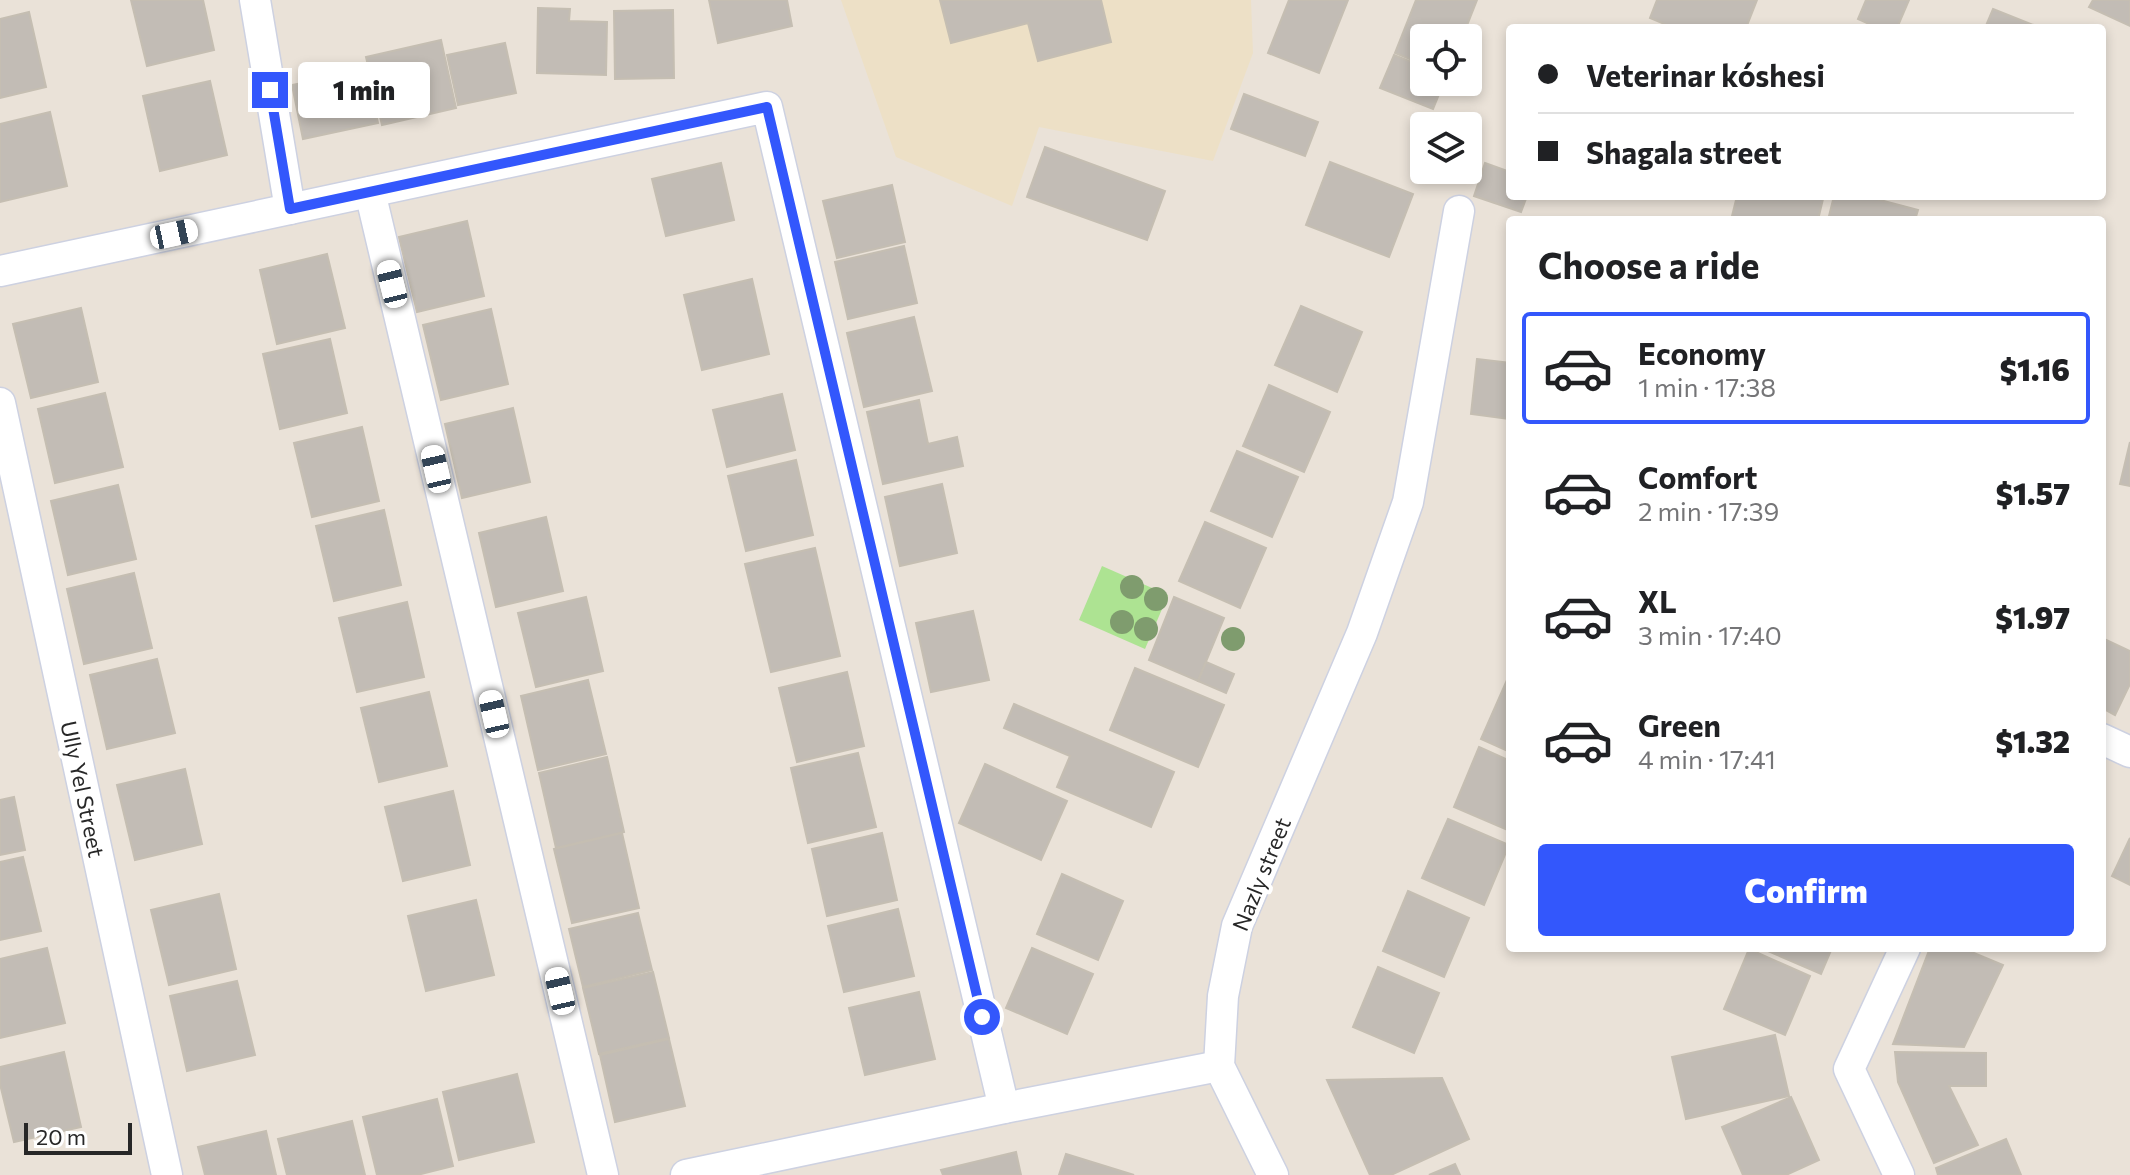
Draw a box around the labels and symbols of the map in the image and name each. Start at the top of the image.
callout: 1 min [298,62,430,118]
route end [252,72,288,108]
car [148,217,200,251]
car [375,258,409,310]
car [419,443,453,495]
car [477,688,511,740]
street label: Ully Yel Street [55,718,111,860]
street label: Nazly street [1226,813,1296,935]
car [543,965,577,1017]
route start [964,999,1000,1035]
scale bar [24,1119,132,1155]

